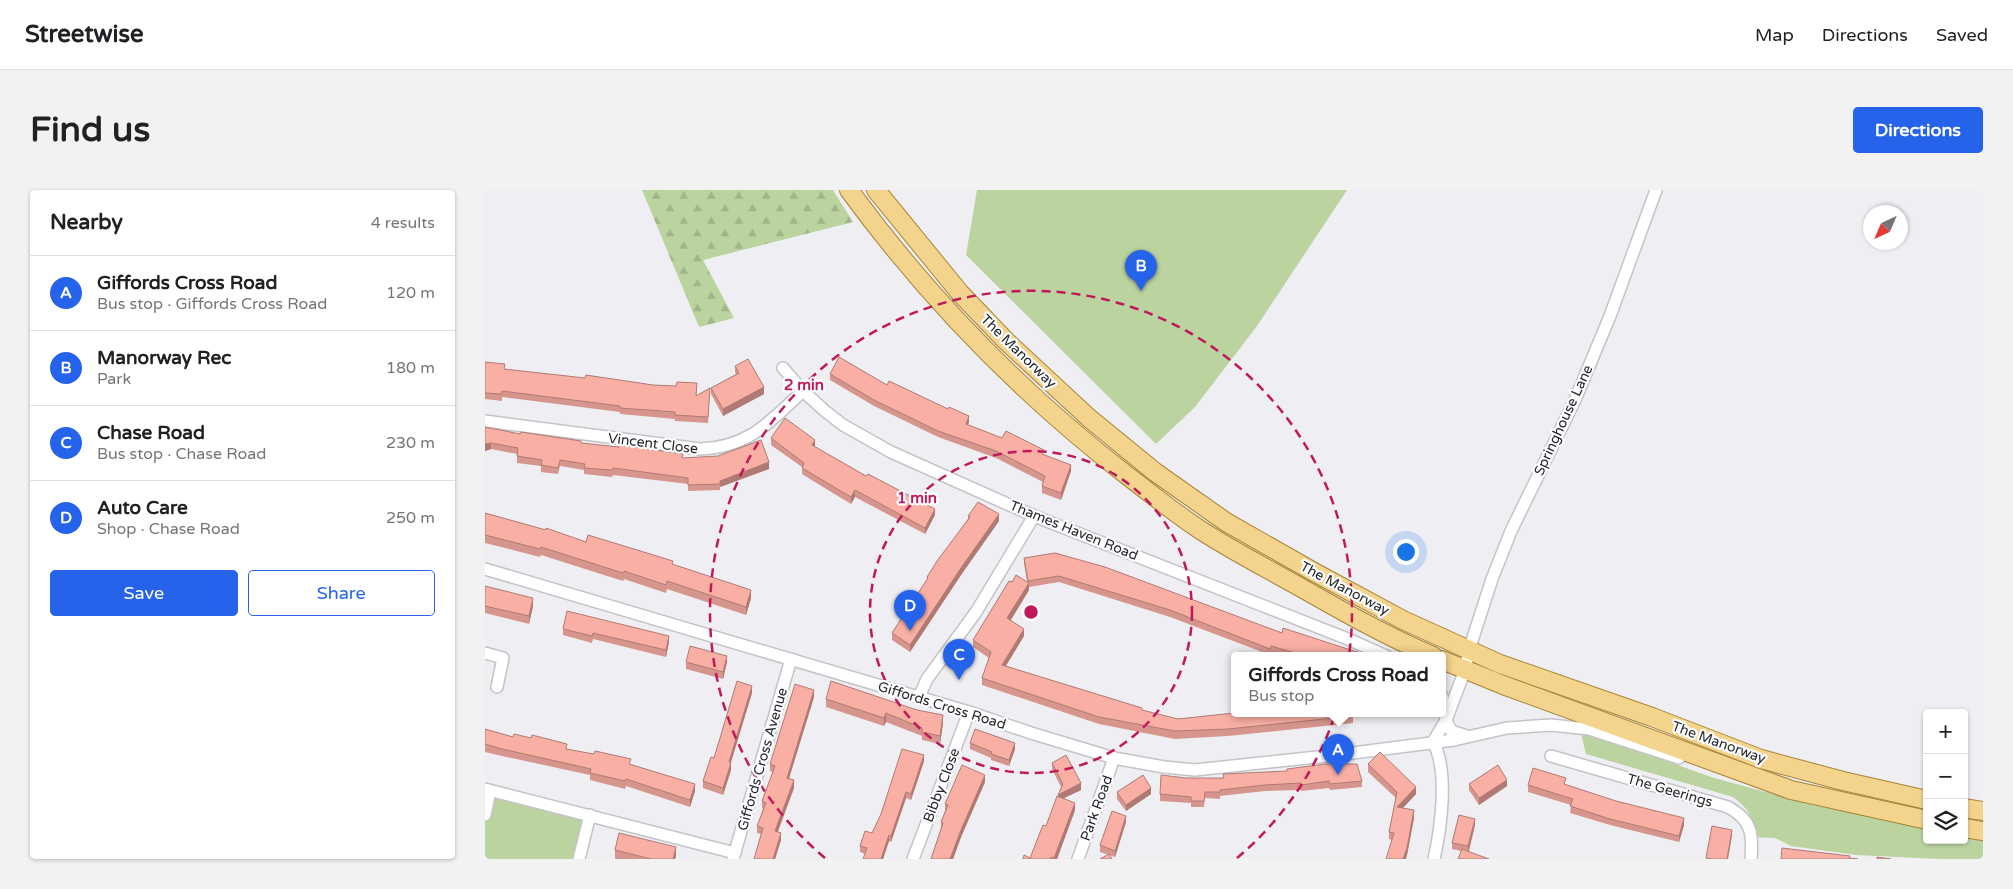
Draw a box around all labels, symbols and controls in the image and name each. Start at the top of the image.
text: Streetwise [25,20,144,49]
text: Map [1755,24,1794,46]
text: Directions [1822,24,1908,46]
text: Saved [1936,24,1988,46]
button: Directions [1853,107,1983,153]
text: Find us [30,109,150,151]
north arrow [1863,205,1908,250]
text: Nearby [50,210,123,235]
text: 4 results [371,213,435,233]
pin: B [1125,250,1157,291]
text: Giffords Cross Road [97,272,277,294]
text: A [60,283,72,303]
text: 120 m [386,283,435,303]
text: Bus stop · Giffords Cross Road [97,294,327,314]
street label: The Manorway [977,311,1060,392]
text: Manorway Rec [97,347,231,369]
text: B [60,358,72,378]
text: 180 m [386,358,435,378]
street label: Springhouse Lane [1530,362,1596,478]
text: Park [97,369,131,389]
text: 2 min [784,376,824,394]
text: Chase Road [97,422,205,444]
street label: Vincent Close [607,430,699,457]
text: C [60,433,72,453]
text: 230 m [386,433,435,453]
text: Bus stop · Chase Road [97,444,266,464]
text: 1 min [897,489,937,507]
text: Auto Care [97,497,188,519]
street label: Thames Haven Road [1007,497,1140,564]
text: D [60,508,72,528]
text: 250 m [386,508,435,528]
text: Shop · Chase Road [97,519,240,539]
your location [1393,539,1419,565]
street label: The Manorway [1297,558,1393,619]
button: Save [50,570,238,616]
button: Share [248,570,435,616]
pin: D [894,590,926,631]
centre of rings [1022,603,1040,621]
pin: C [943,639,975,680]
popup [1231,652,1446,717]
text: Giffords Cross Road [1248,664,1429,686]
street label: Giffords Cross Road [876,678,1008,733]
street label: Giffords Cross Avenue [734,686,791,833]
text: Bus stop [1248,686,1314,706]
map controls [1923,709,1968,844]
button: + [1923,709,1968,754]
street label: The Manorway [1670,718,1769,767]
pin: A [1322,734,1354,775]
street label: Bibby Close [920,746,963,825]
button: − [1923,754,1968,799]
street label: The Geerings [1625,770,1715,811]
street label: Park Road [1077,773,1116,843]
button: layers [1923,799,1968,844]

